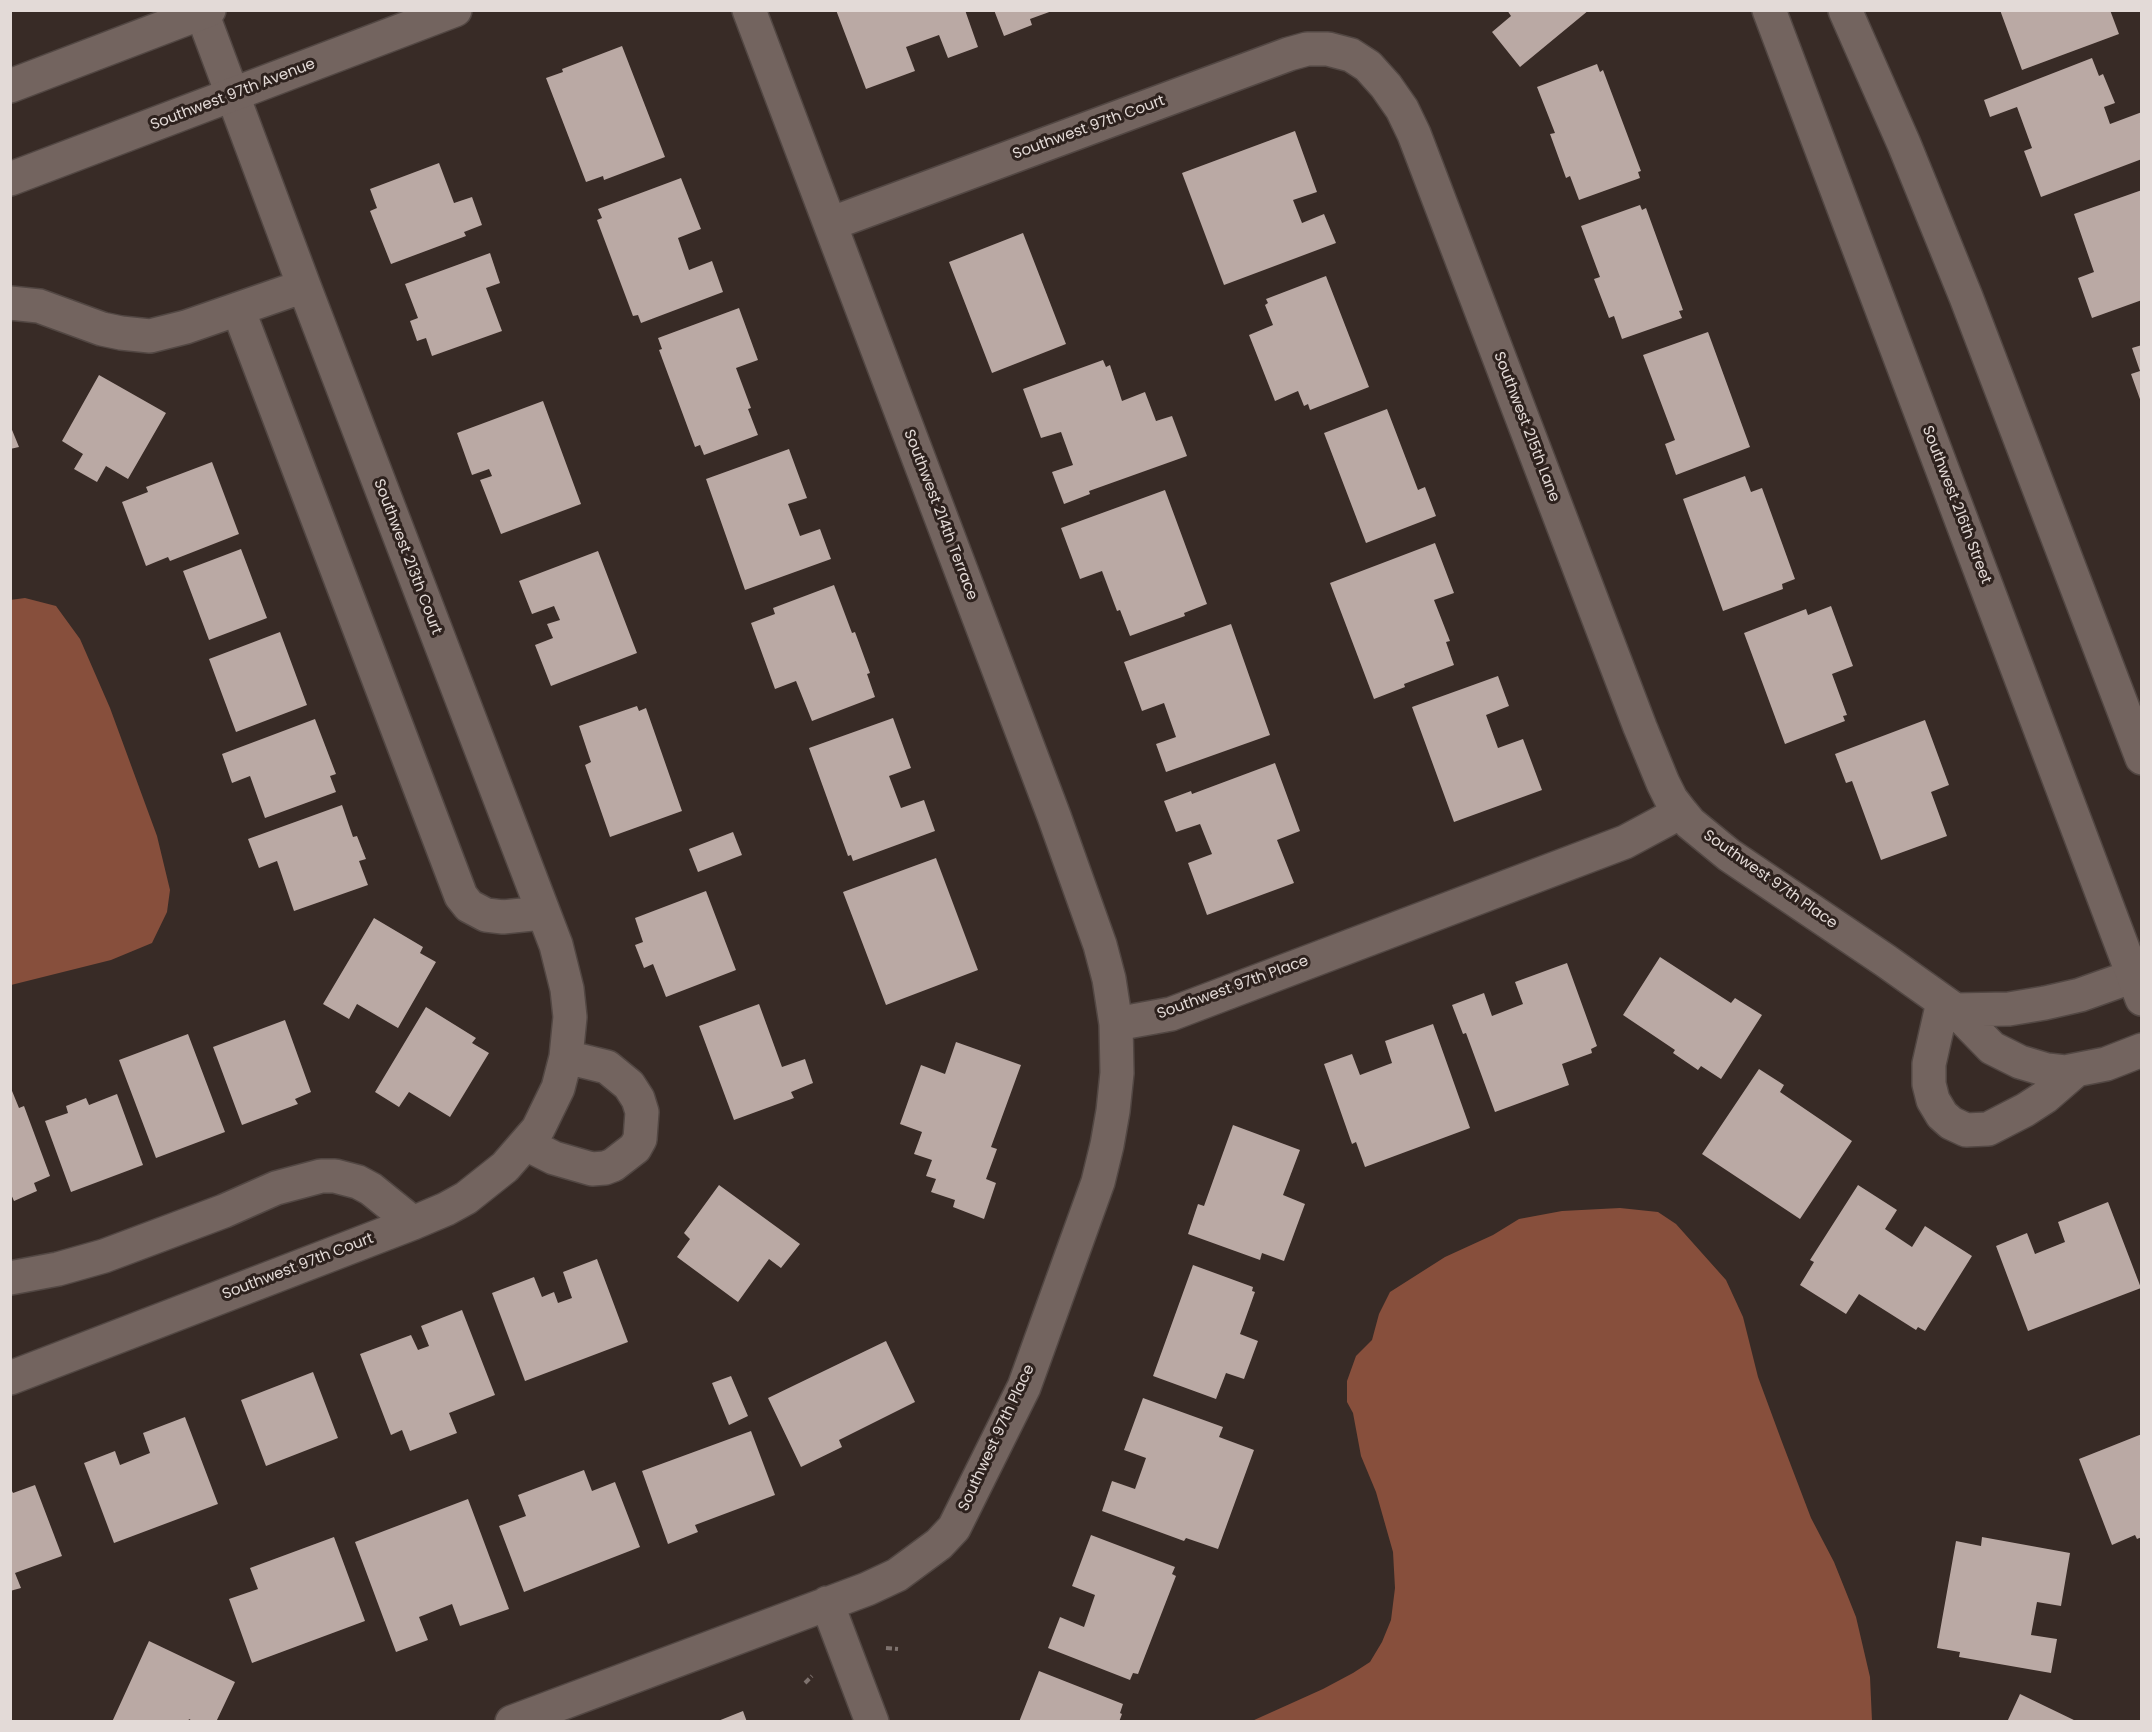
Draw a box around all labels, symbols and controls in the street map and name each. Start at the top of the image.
street label: Southwest 97th Avenue [148,55,318,135]
street label: Southwest 97th Court [1011,92,1167,164]
street label: Southwest 215th Lane [1489,349,1563,505]
street label: Southwest 216th Street [1918,423,1994,587]
street label: Southwest 214th Terrace [899,427,981,603]
street label: Southwest 213th Court [369,477,445,637]
street label: Southwest 97th Place [1699,827,1841,933]
street label: Southwest 97th Place [1155,952,1311,1024]
street label: Southwest 97th Court [220,1230,376,1304]
street label: Southwest 97th Place [955,1362,1039,1514]

